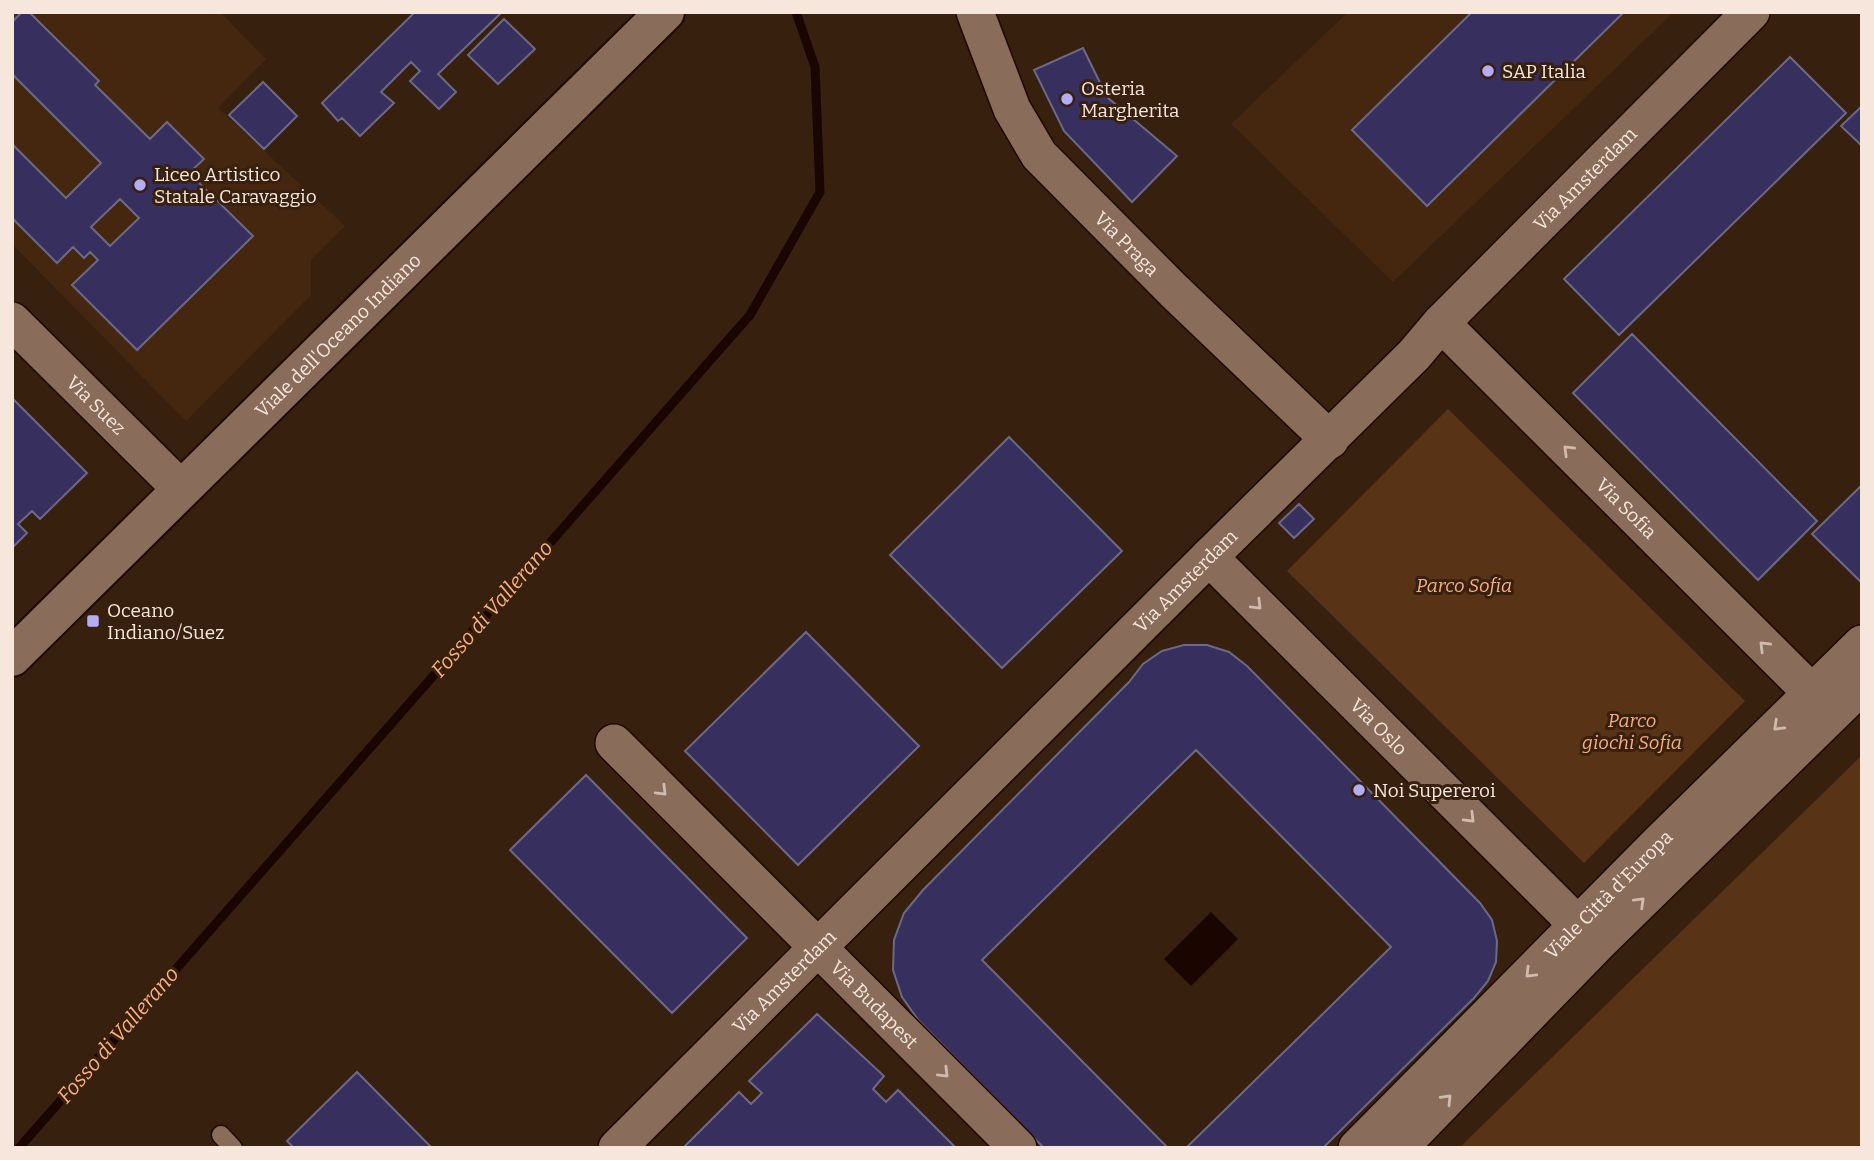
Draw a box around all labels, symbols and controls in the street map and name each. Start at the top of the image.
place label: SAP Italia [1502,60,1586,83]
marker: SAP Italia [1480,63,1496,79]
place label: Osteria Margherita [1081,77,1180,122]
marker: Osteria Margherita [1059,91,1075,107]
street label: Via Amsterdam [1529,122,1642,236]
place label: Liceo Artistico Statale Caravaggio [154,163,317,208]
marker: Liceo Artistico Statale Caravaggio [132,177,148,193]
street label: Via Praga [1090,207,1164,282]
street label: Viale dell'Oceano Indiano [250,249,426,422]
street label: Via Suez [62,371,131,440]
one-way arrow [1563,446,1576,459]
street label: Via Sofia [1591,473,1662,544]
street label: Via Amsterdam [1129,525,1242,638]
water label: Fosso di Vallerano [426,535,558,683]
park label: Parco Sofia [1416,574,1512,597]
one-way arrow [1249,596,1262,609]
place label: Oceano Indiano/Suez [107,599,224,644]
marker: Oceano Indiano/Suez [85,613,101,629]
one-way arrow [1759,641,1772,654]
street label: Via Oslo [1345,693,1412,760]
park label: Parco giochi Sofia [1582,709,1682,754]
one-way arrow [1773,718,1786,731]
place label: Noi Supereroi [1373,779,1496,802]
marker: Noi Supereroi [1351,782,1367,798]
one-way arrow [653,783,666,796]
one-way arrow [1462,809,1475,822]
street label: Viale Città d'Europa [1540,825,1678,964]
one-way arrow [1632,897,1645,910]
street label: Via Amsterdam [728,925,841,1038]
street label: Via Budapest [826,956,923,1053]
water label: Fosso di Vallerano [52,961,184,1109]
one-way arrow [1525,965,1538,978]
one-way arrow [935,1065,948,1078]
one-way arrow [1438,1094,1451,1107]

